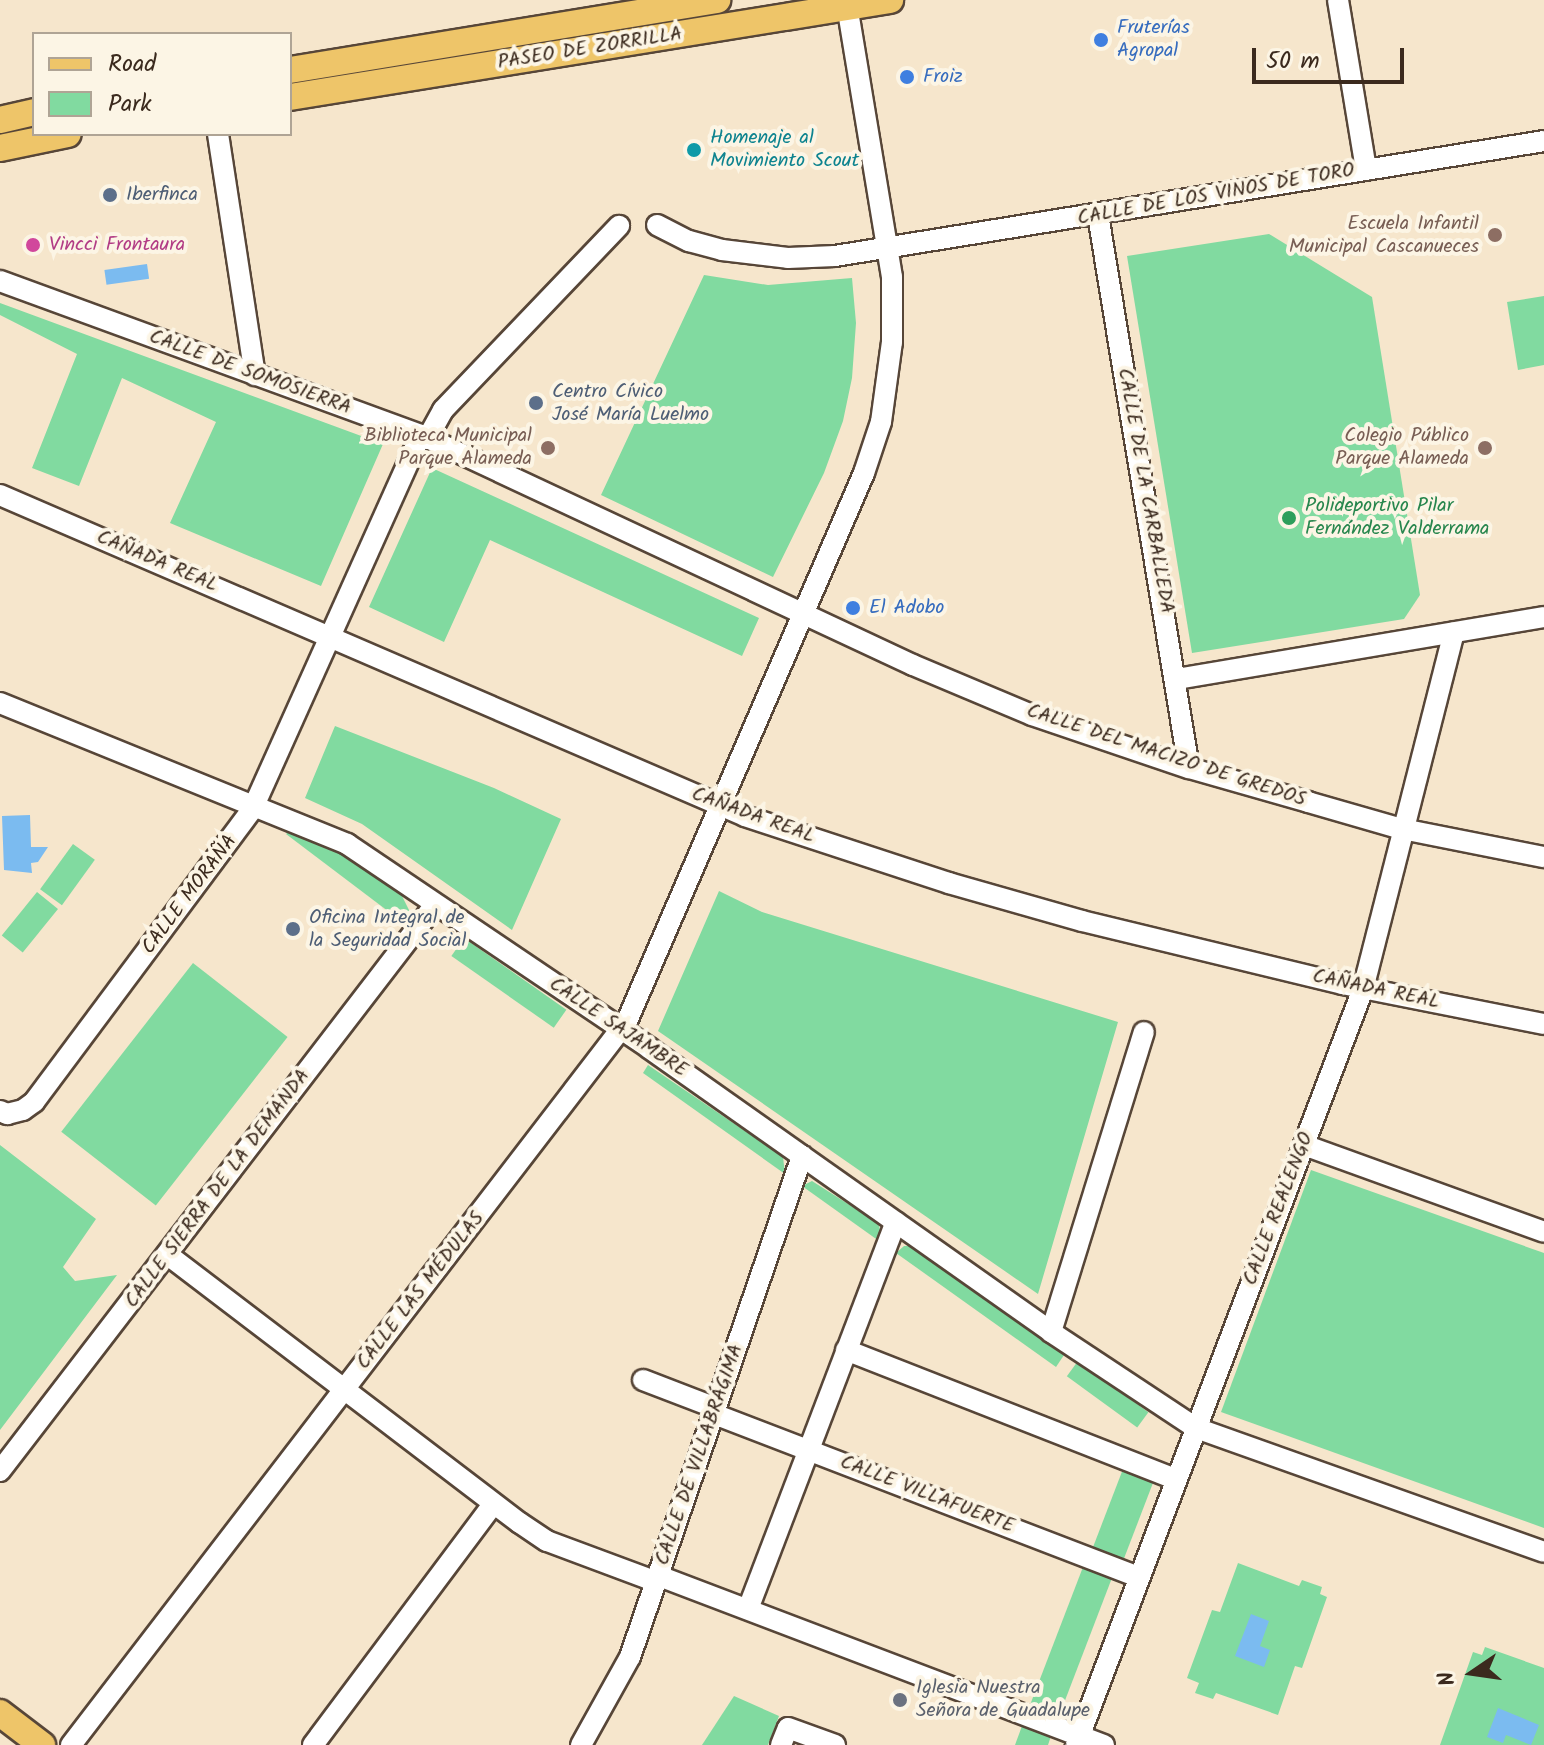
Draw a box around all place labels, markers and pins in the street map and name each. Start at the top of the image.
place label: Fruterías Agropal [1117,16,1190,63]
marker: Fruterías Agropal [1092,31,1110,49]
place label: Froiz [923,65,963,89]
marker: Froiz [898,68,916,86]
place label: Homenaje al Movimiento Scout [710,126,859,173]
marker: Homenaje al Movimiento Scout [685,141,703,159]
place label: Iberfinca [126,183,198,207]
marker: Iberfinca [101,186,119,204]
place label: Escuela Infantil Municipal Cascanueces [1289,212,1479,259]
marker: Escuela Infantil Municipal Cascanueces [1486,226,1504,244]
place label: Vincci Frontaura [49,233,185,257]
marker: Vincci Frontaura [24,236,42,254]
place label: Centro Cívico José María Luelmo [552,380,709,427]
marker: Centro Cívico José María Luelmo [527,394,545,412]
place label: Biblioteca Municipal Parque Alameda [364,424,532,471]
place label: Colegio Público Parque Alameda [1335,424,1469,471]
marker: Biblioteca Municipal Parque Alameda [539,439,557,457]
marker: Colegio Público Parque Alameda [1476,439,1494,457]
place label: Polideportivo Pilar Fernández Valderrama [1305,494,1489,541]
marker: Polideportivo Pilar Fernández Valderrama [1280,509,1298,527]
place label: El Adobo [869,596,944,620]
marker: El Adobo [844,599,862,617]
place label: Oficina Integral de la Seguridad Social [309,906,466,953]
marker: Oficina Integral de la Seguridad Social [284,920,302,938]
place label: Iglesia Nuestra Señora de Guadalupe [916,1676,1090,1723]
marker: Iglesia Nuestra Señora de Guadalupe [891,1691,909,1709]

